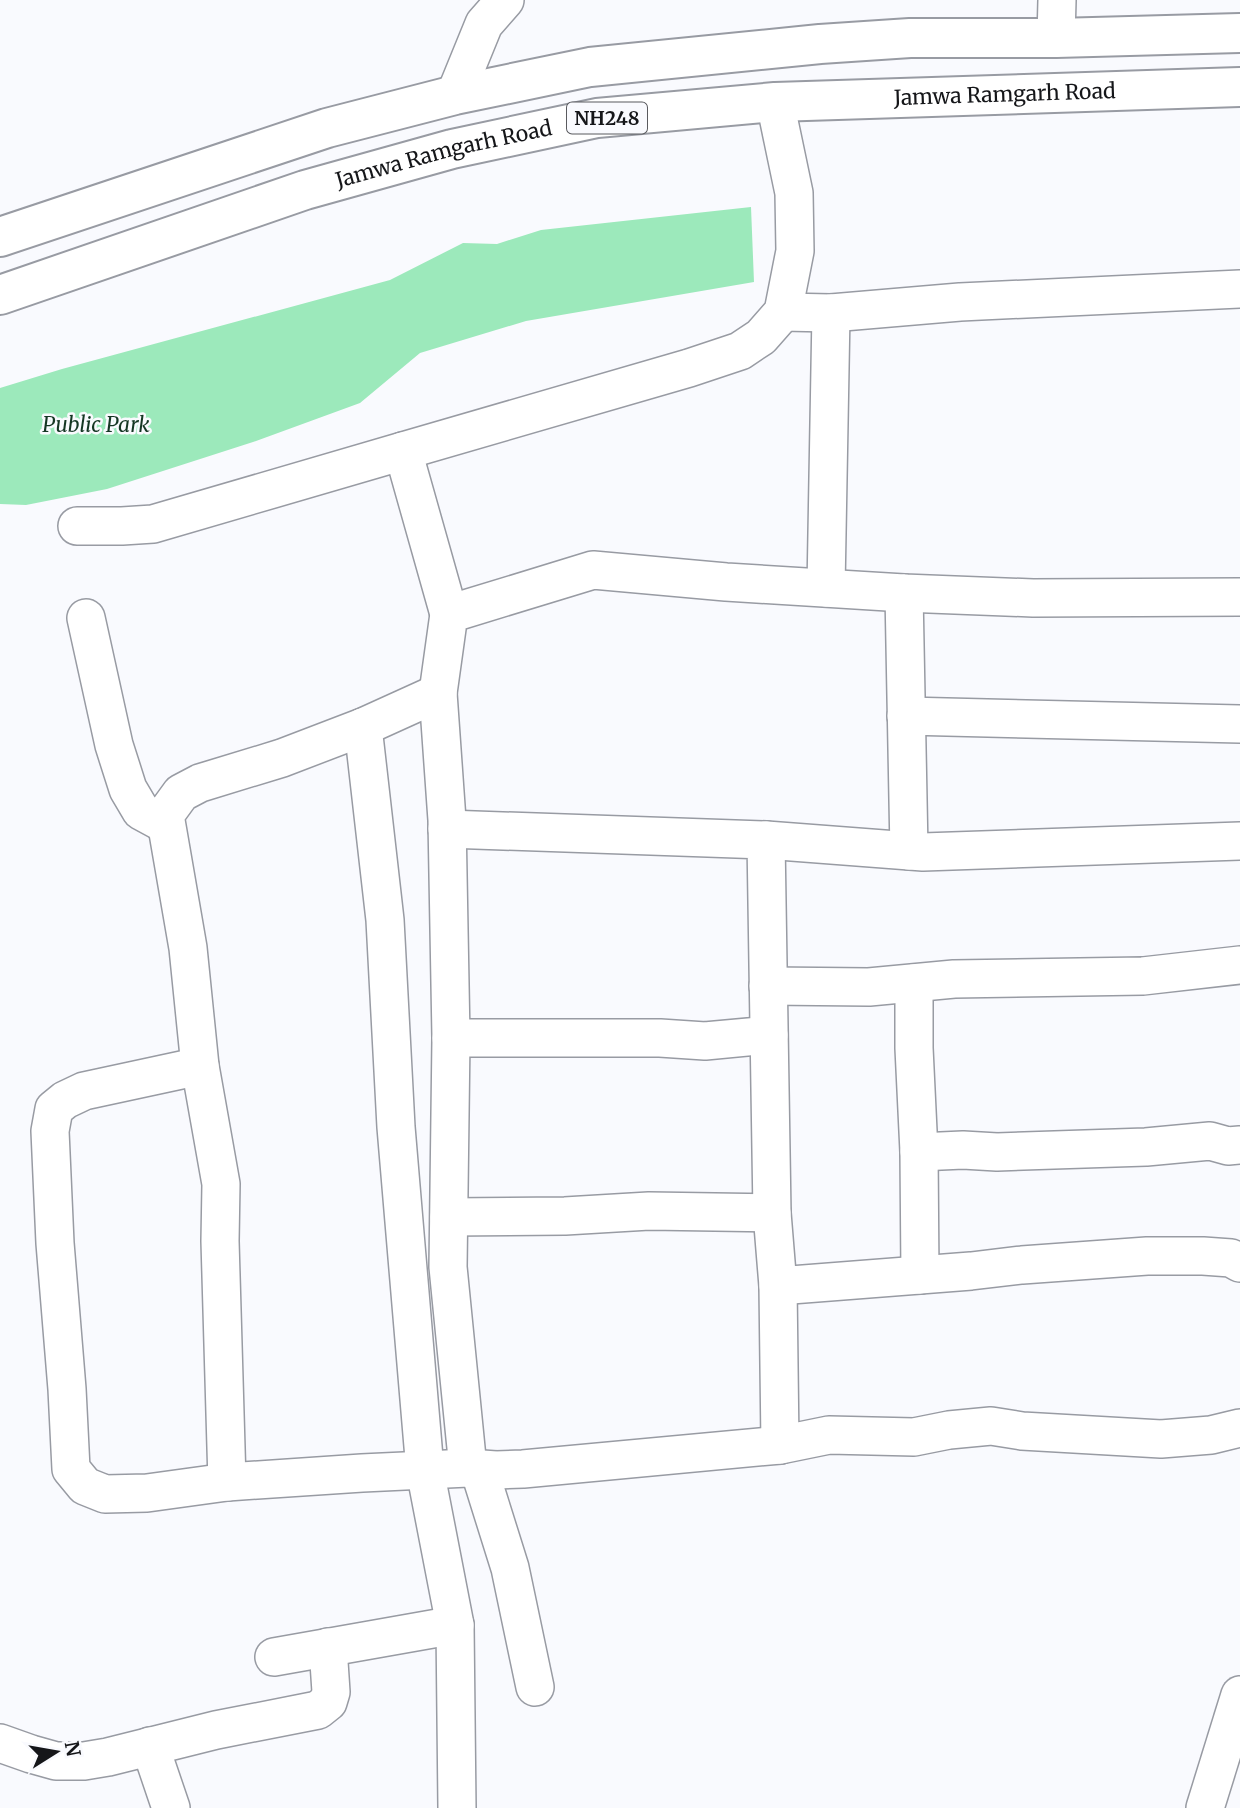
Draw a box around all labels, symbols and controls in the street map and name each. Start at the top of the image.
street label: Jamwa Ramgarh Road [892,77,1116,111]
road number: NH248 [567,102,647,134]
street label: Jamwa Ramgarh Road [331,114,555,194]
park label: Public Park [42,411,150,438]
north arrow [21,1717,91,1787]
text: N [59,1739,86,1758]

